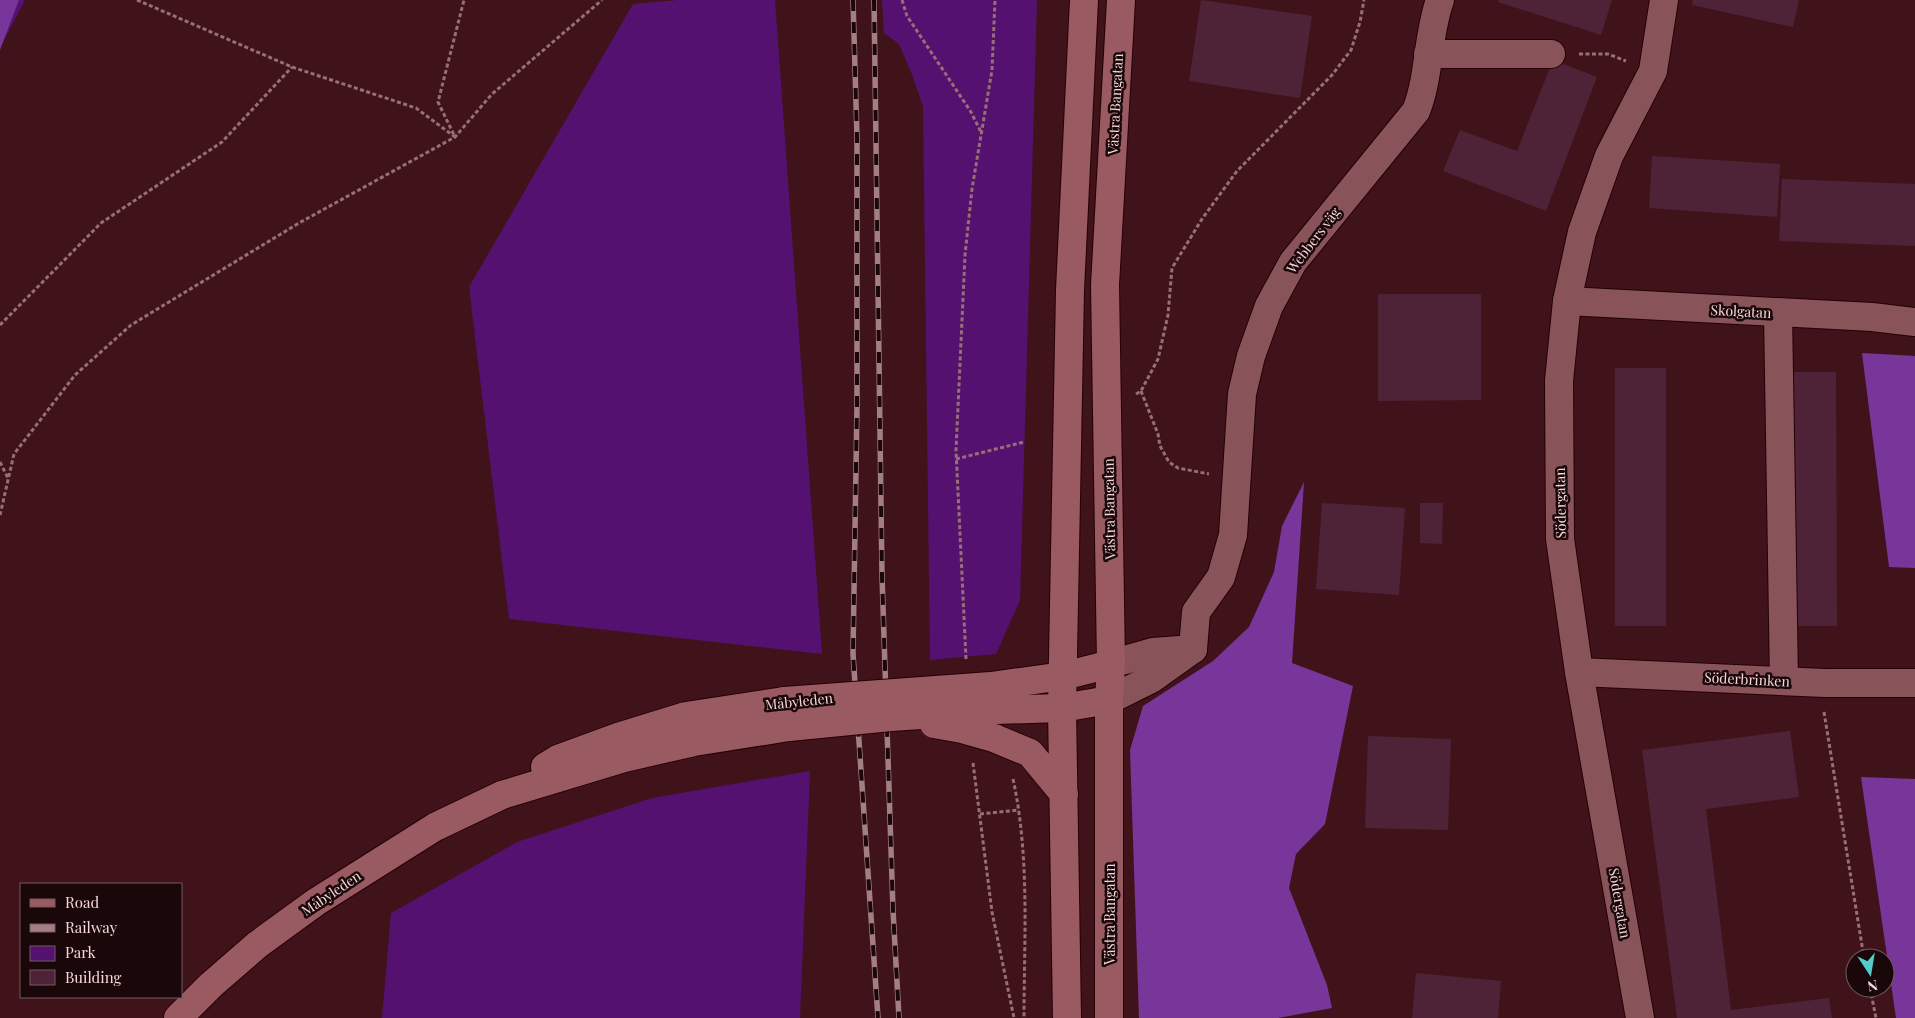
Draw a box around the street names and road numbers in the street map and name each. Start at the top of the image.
street label: Västra Bangatan [1103,52,1127,156]
street label: Webbers väg [1281,203,1345,278]
street label: Skolgatan [1710,300,1773,322]
street label: Västra Bangatan [1099,458,1119,561]
street label: Södergatan [1550,467,1570,539]
street label: Söderbrinken [1704,667,1791,691]
street label: Måbyleden [764,688,834,714]
street label: Västra Bangatan [1100,863,1119,966]
street label: Måbyleden [297,866,365,920]
street label: Södergatan [1604,866,1636,940]

